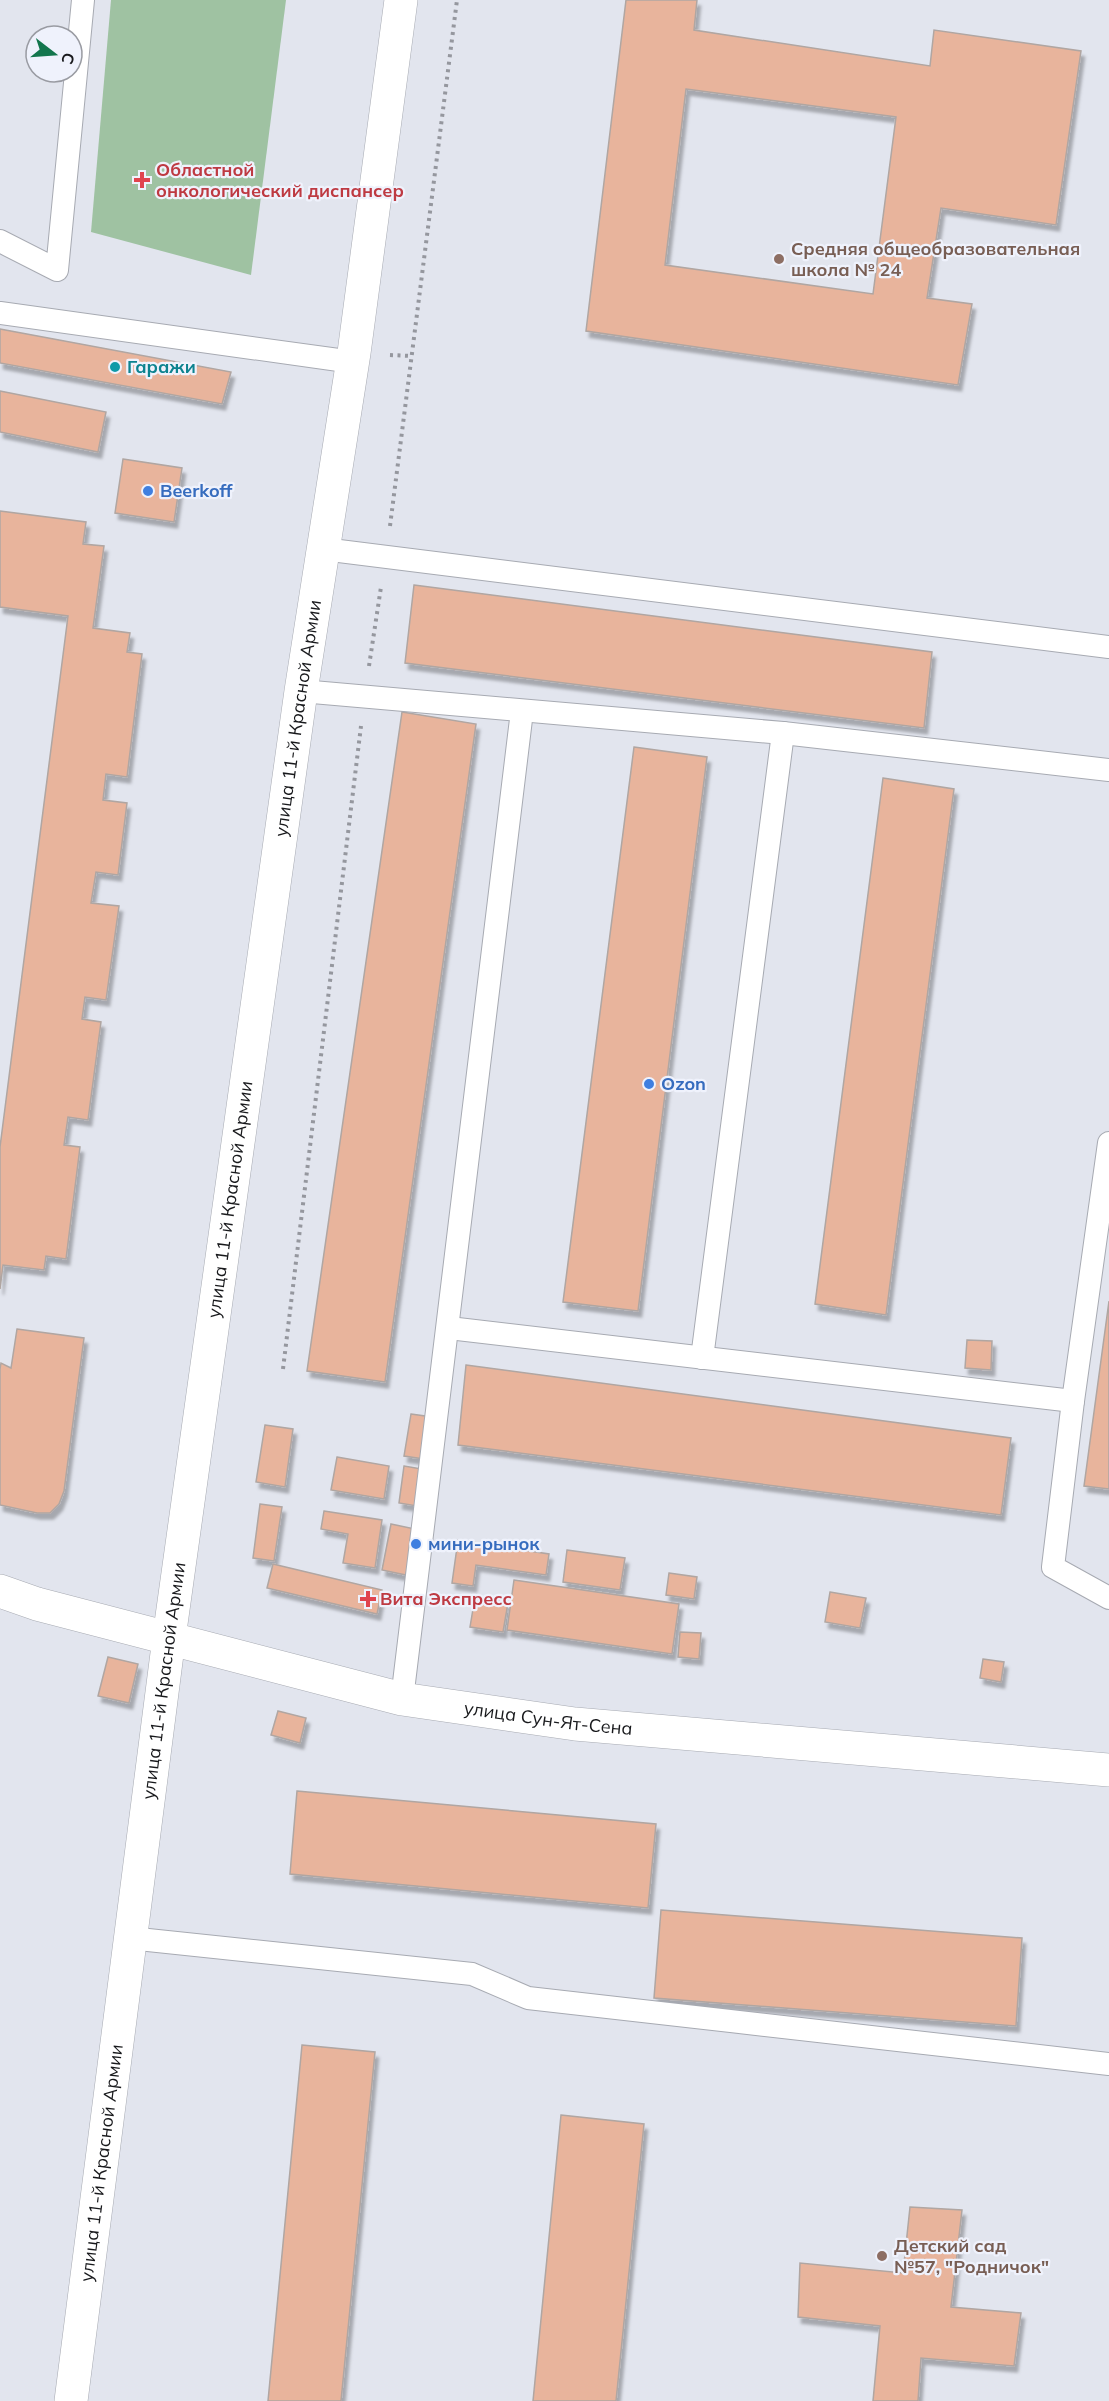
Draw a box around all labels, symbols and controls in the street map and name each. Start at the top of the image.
north arrow [24,24,84,84]
text: С [57,50,80,67]
place label: Областной онкологический диспансер [156,158,404,202]
marker: Областной онкологический диспансер [133,171,151,189]
place label: Средняя общеобразовательная школа № 24 [791,237,1080,281]
marker: Средняя общеобразовательная школа № 24 [772,252,786,266]
place label: Гаражи [127,355,196,378]
marker: Гаражи [108,360,122,374]
place label: Beerkoff [160,479,233,502]
marker: Beerkoff [141,484,155,498]
street label: улица 11-й Красной Армии [269,598,326,838]
place label: Ozon [661,1072,706,1095]
marker: Ozon [642,1077,656,1091]
street label: улица 11-й Красной Армии [202,1079,258,1320]
place label: мини-рынок [428,1532,540,1555]
marker: мини-рынок [409,1537,423,1551]
street label: улица 11-й Красной Армии [136,1561,190,1801]
place label: Вита Экспресс [380,1587,512,1610]
marker: Вита Экспресс [361,1592,375,1606]
street label: улица Сун-Ят-Сена [463,1696,633,1740]
street label: улица 11-й Красной Армии [74,2043,128,2283]
place label: Детский сад №57, "Родничок" [894,2234,1049,2278]
marker: Детский сад №57, "Родничок" [875,2249,889,2263]

